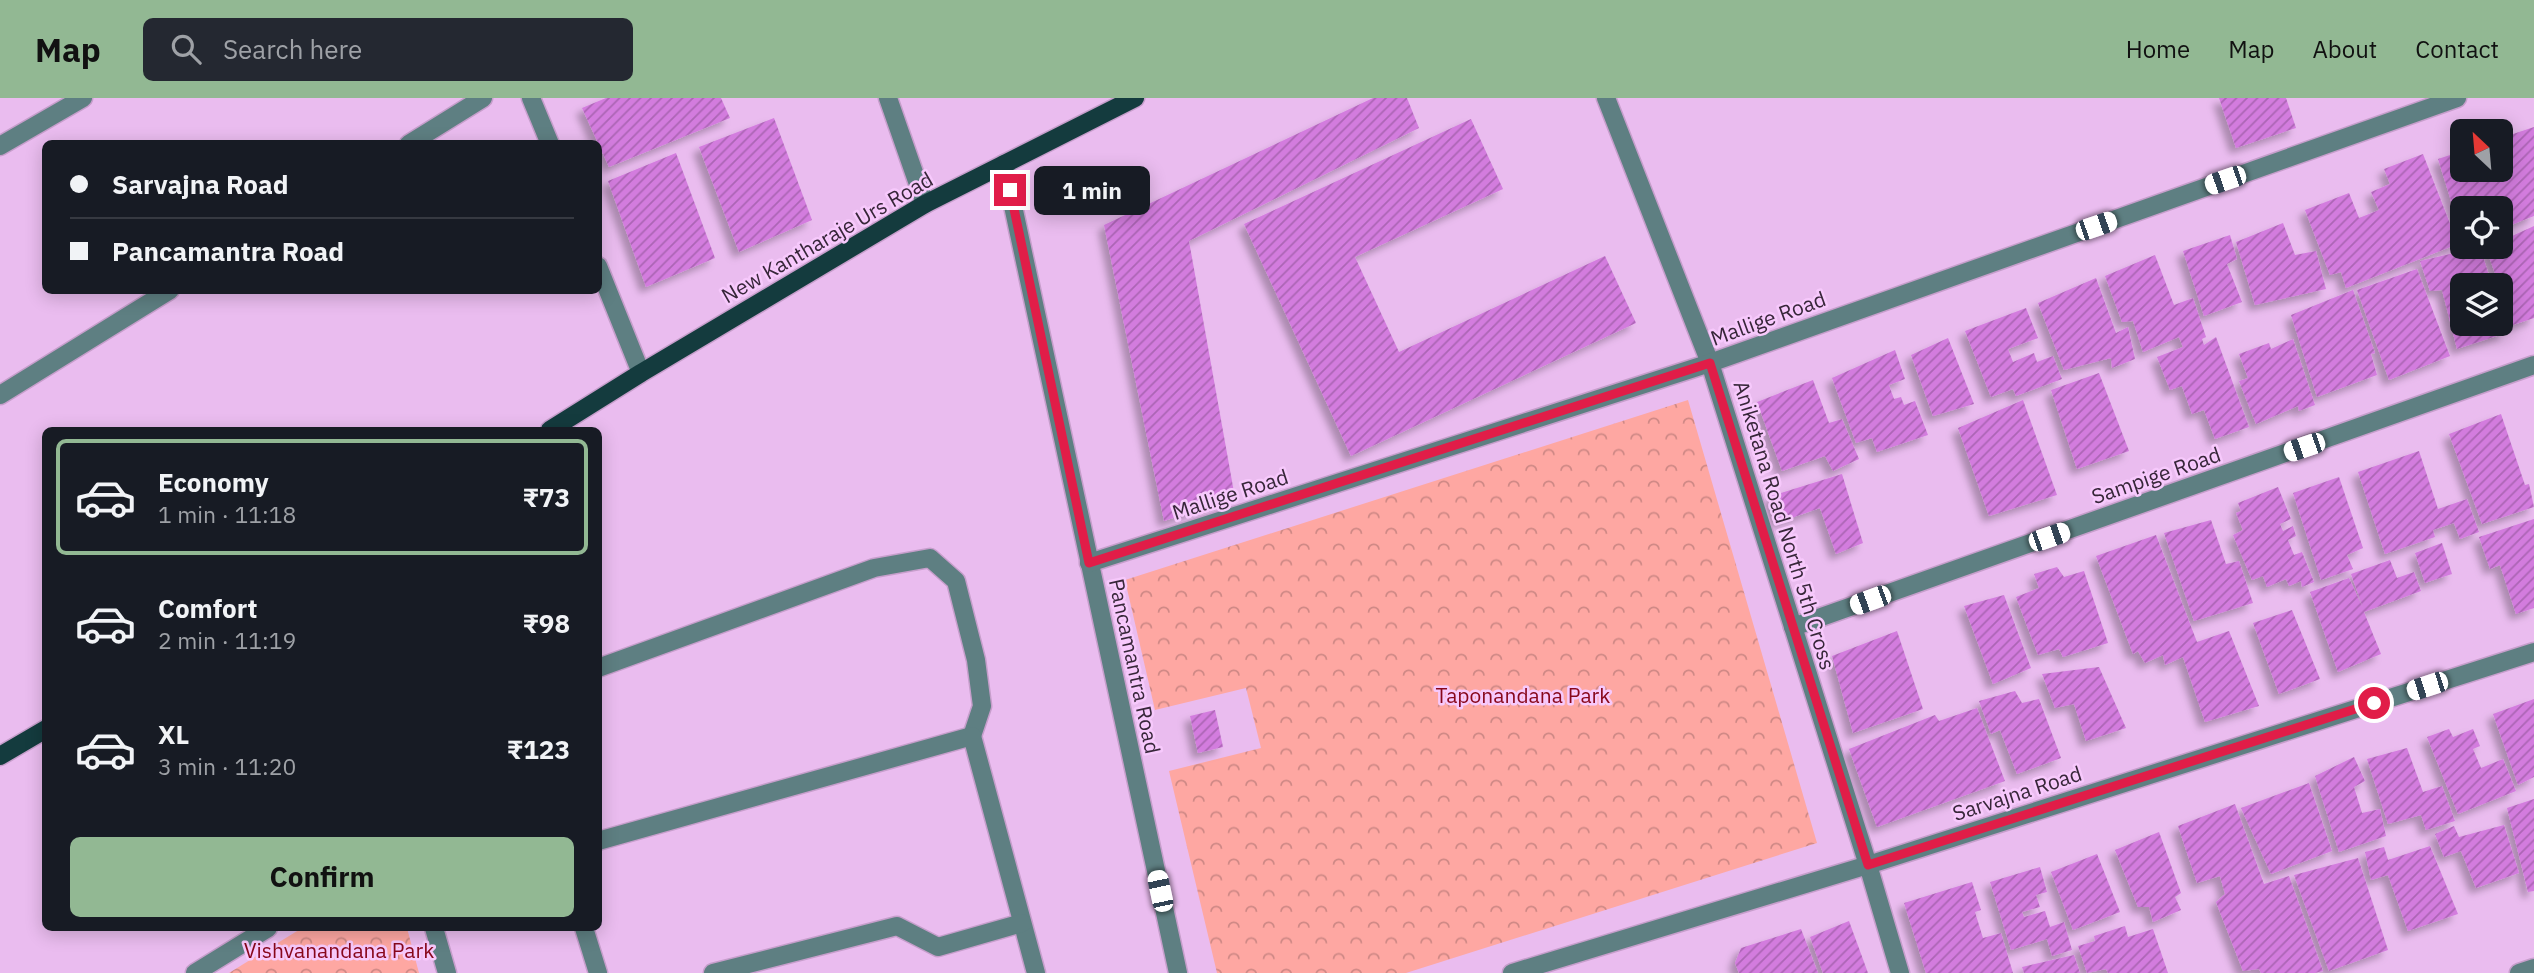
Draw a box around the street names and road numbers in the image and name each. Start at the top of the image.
street label: New Kantharaje Urs Road [716,165,938,309]
street label: Mallige Road [1707,284,1829,352]
street label: Aniketana Road North 5th Cross [1728,377,1842,673]
street label: Sampige Road [2088,440,2224,510]
street label: Mallige Road [1168,462,1292,526]
street label: Pancamantra Road [1103,576,1167,756]
street label: Sarvajna Road [1949,759,2085,827]

